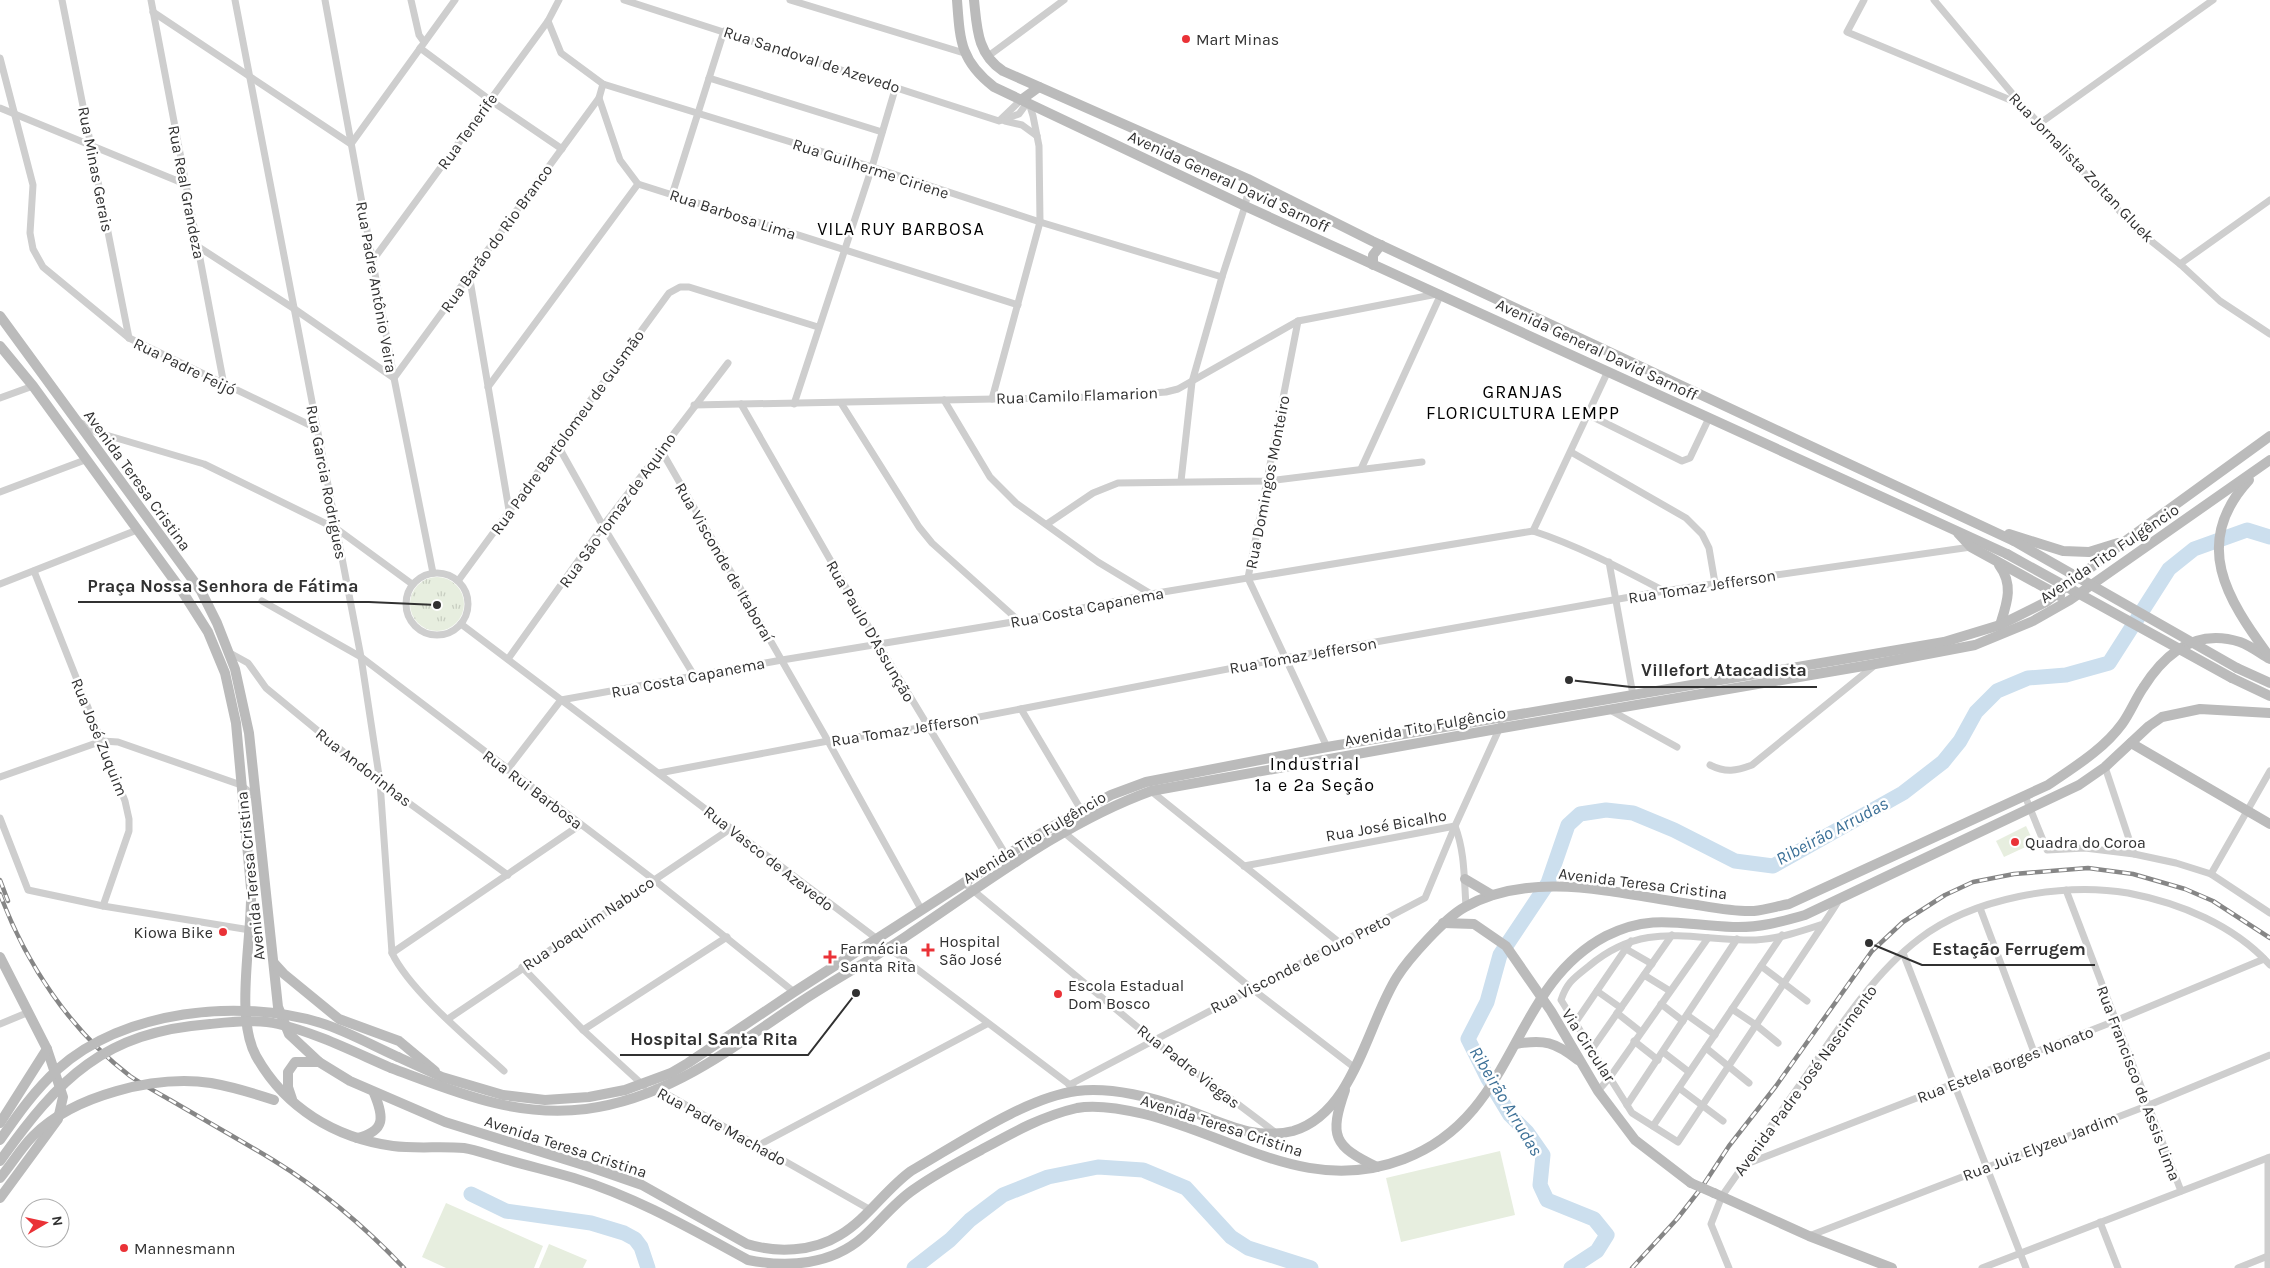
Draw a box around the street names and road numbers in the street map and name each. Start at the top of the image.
street label: Rua Sandoval de Azevedo [721,22,903,97]
street label: Rua Jornalista Zoltan Gluek [2005,89,2158,246]
street label: Rua Tenerife [433,90,501,173]
street label: Rua Minas Gerais [74,105,117,233]
street label: Rua Real Grandeza [164,124,209,261]
street label: Avenida General David Sarnoff [1125,126,1333,237]
street label: Rua Guilherme Ciriene [790,134,951,203]
street label: Rua Barão do Rio Branco [436,161,556,316]
street label: Rua Barbosa Lima [667,185,799,244]
street label: Rua Padre Antônio Veira [352,200,401,374]
street label: Avenida General David Sarnoff [1493,294,1701,405]
street label: Rua Padre Bartolomeu de Gusmão [487,326,648,538]
street label: Rua Padre Feijó [130,333,239,399]
street label: Rua Camilo Flamarion [996,383,1158,408]
street label: Rua Domingos Monteiro [1241,394,1294,570]
street label: Rua Garcia Rodrigues [302,403,351,561]
street label: Avenida Teresa Cristina [80,406,195,555]
street label: Rua São Tomaz de Aquino [555,429,680,591]
street label: Rua Visconde de Itaboraí [671,479,778,645]
street label: Avenida Tito Fulgêncio [2036,500,2182,607]
street label: Rua Paulo D'Assunção [822,557,919,705]
street label: Rua Tomaz Jefferson [1627,565,1777,608]
street label: Rua Costa Capanema [1009,583,1166,632]
street label: Rua Tomaz Jefferson [1228,633,1378,678]
street label: Rua Costa Capanema [610,653,767,702]
street label: Rua José Zuquim [67,675,132,799]
street label: Avenida Tito Fulgêncio [1343,703,1507,750]
street label: Rua Tomaz Jefferson [830,708,980,751]
street label: Rua Andorinhas [312,724,415,811]
street label: Rua Rui Barbosa [479,746,586,833]
street label: Avenida Tito Fulgêncio [959,787,1109,888]
street label: Avenida Teresa Cristina [232,791,269,961]
street label: Rua Vasco de Azevedo [700,802,837,915]
street label: Rua José Bicalho [1324,806,1448,845]
street label: Avenida Teresa Cristina [1558,864,1728,903]
street label: Rua Joaquim Nabuco [519,872,658,975]
street label: Rua Visconde de Ouro Preto [1207,910,1394,1017]
street label: Avenida Padre José Nascimento [1730,981,1881,1179]
street label: Rua Francisco de Assis Lima [2092,983,2185,1183]
street label: Via Circular [1558,1005,1619,1086]
street label: Rua Padre Viegas [1133,1020,1244,1112]
street label: Rua Estela Borges Nonato [1914,1022,2096,1107]
street label: Rua Padre Machado [654,1083,789,1170]
street label: Avenida Teresa Cristina [1138,1090,1305,1161]
street label: Rua Juiz Elyzeu Jardim [1960,1108,2121,1185]
street label: Avenida Teresa Cristina [482,1111,649,1182]

